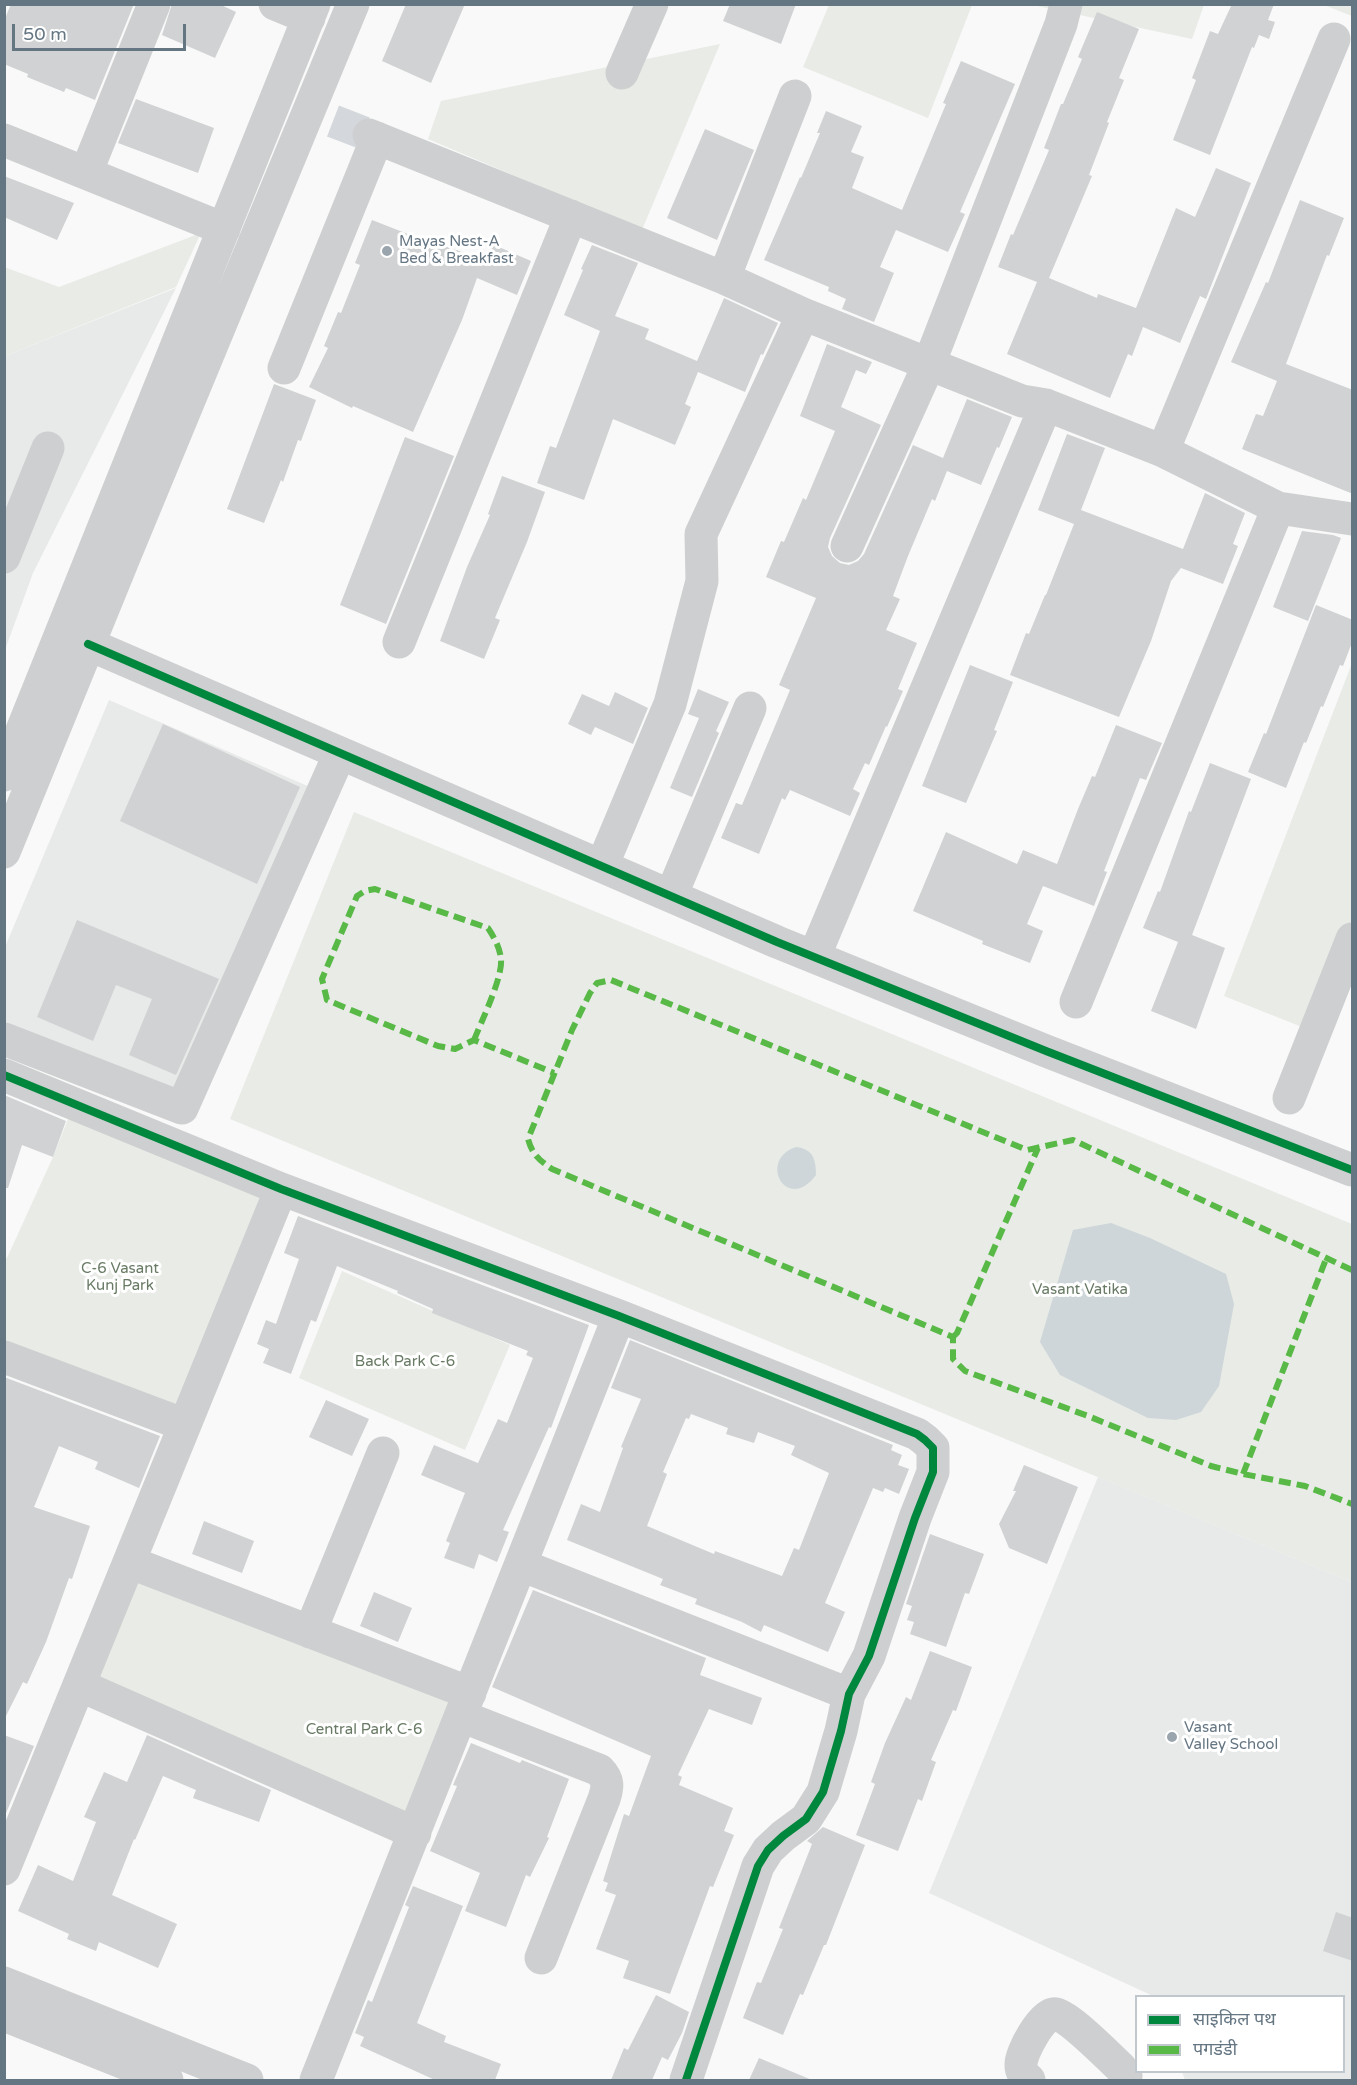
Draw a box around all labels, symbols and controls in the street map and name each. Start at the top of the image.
scale bar [15,12,189,50]
text: 50 m [23,23,67,45]
place label: Mayas Nest-A Bed & Breakfast [399,233,514,268]
marker: Mayas Nest-A Bed & Breakfast [380,244,394,258]
park label: C-6 Vasant Kunj Park [81,1260,159,1295]
park label: Vasant Vatika [1032,1281,1128,1299]
park label: Back Park C-6 [355,1353,455,1371]
place label: Vasant Valley School [1184,1719,1278,1754]
park label: Central Park C-6 [306,1721,422,1739]
marker: Vasant Valley School [1165,1730,1179,1744]
legend [1135,1995,1345,2073]
text: साइकिल पथ [1193,2008,1276,2030]
text: पगडंडी [1193,2038,1237,2060]

